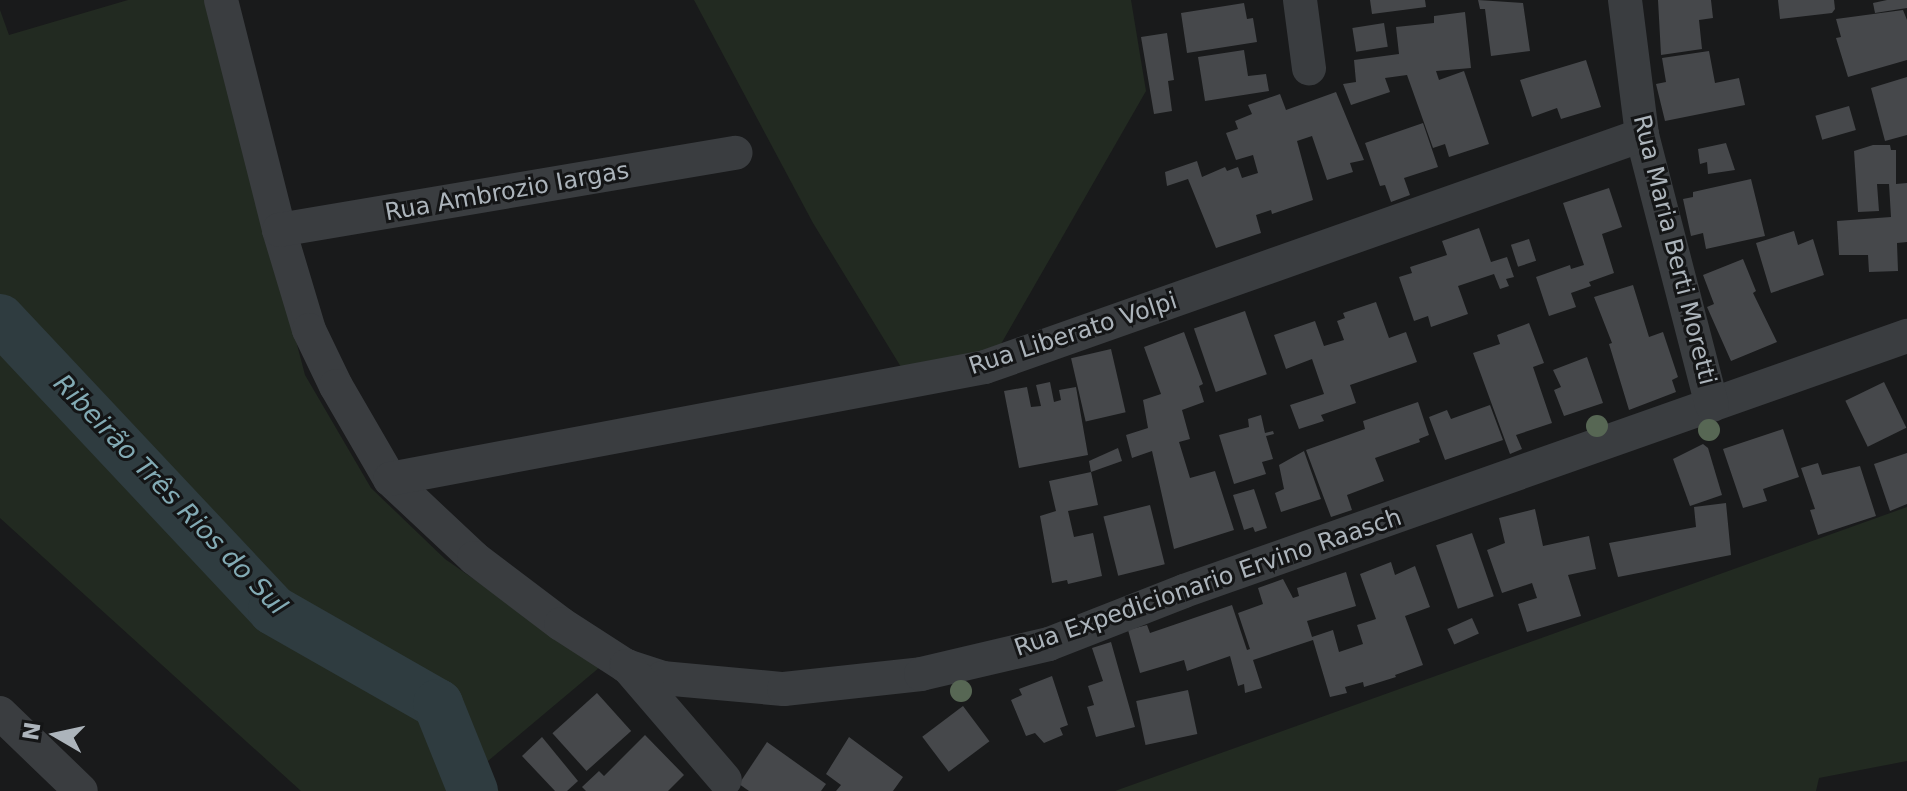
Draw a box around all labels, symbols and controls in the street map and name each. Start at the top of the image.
street label: Rua Maria Berti Moretti [1626,112,1722,388]
street label: Rua Ambrozio Iargas [383,156,631,228]
street label: Rua Liberato Volpi [965,287,1181,381]
water label: Ribeirão Três Rios do Sul [47,368,293,622]
street label: Rua Expedicionario Ervino Raasch [1011,503,1405,663]
north arrow [16,695,96,775]
text: N [18,720,46,742]

